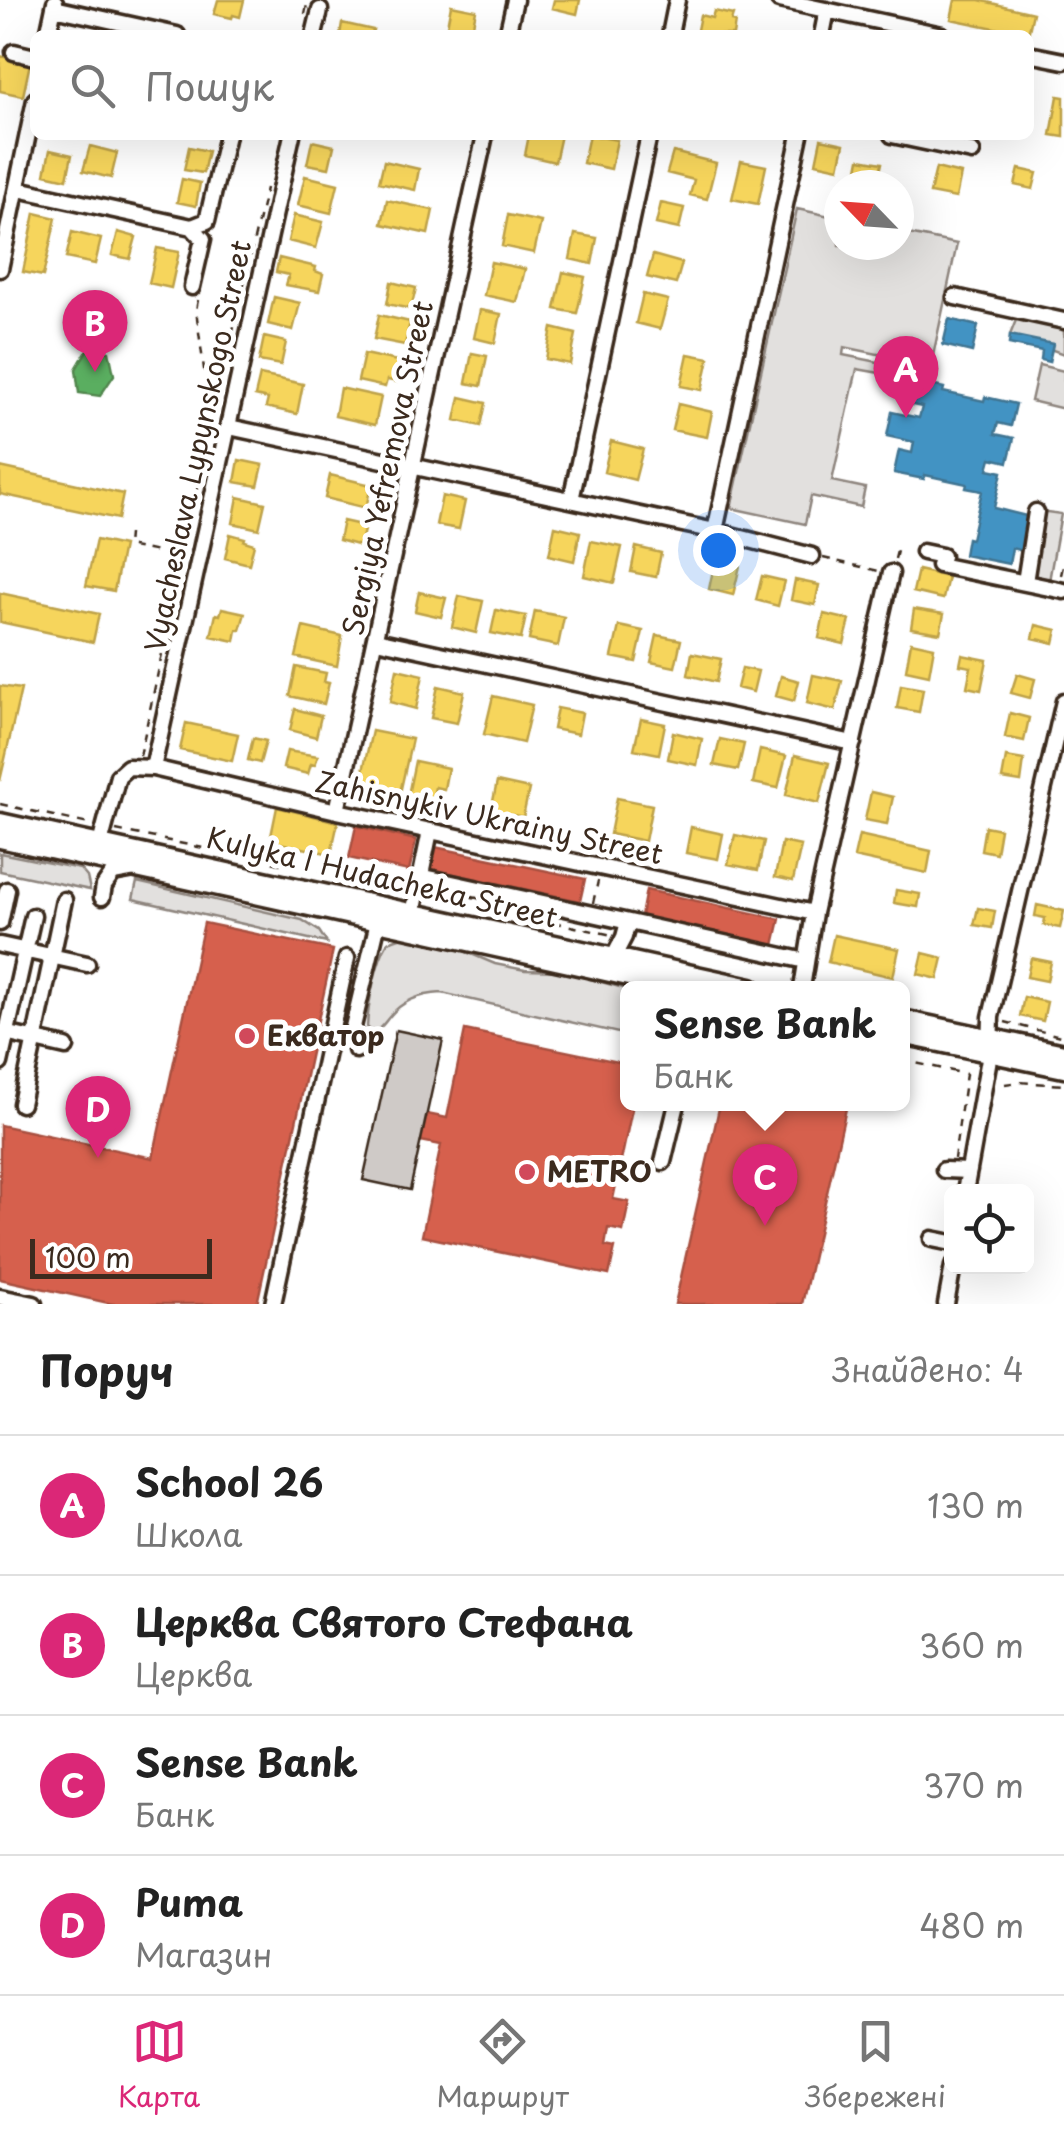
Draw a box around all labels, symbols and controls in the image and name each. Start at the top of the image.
search box [30,30,1034,140]
text: Пошук [145,57,274,114]
icon: search [65,58,120,113]
north arrow [824,170,914,260]
street label: Vyacheslava Lypynskogo Street [132,236,261,655]
pin: B [62,290,128,372]
street label: Sergiya Yefremova Street [330,296,443,639]
pin: A [874,336,938,418]
your location [693,525,744,576]
street label: Zahisnykiv Ukrainy Street [312,759,667,874]
street label: Kulyka I Hudacheka Street [203,815,562,938]
popup [620,981,910,1111]
text: Sense Bank [654,994,876,1051]
place label: Екватор [267,1013,384,1056]
marker: Екватор [236,1025,258,1047]
text: Банк [654,1051,733,1099]
pin: D [66,1076,130,1158]
pin: C [732,1144,798,1226]
place label: METRO [547,1149,652,1192]
marker: METRO [516,1161,538,1183]
map controls [944,1184,1034,1274]
button: locate [944,1184,1034,1274]
scale bar [30,1234,212,1278]
text: 100 m [45,1235,131,1278]
text: Поруч [40,1338,174,1401]
text: Знайдено: 4 [832,1345,1024,1393]
text: School 26 [135,1453,324,1510]
text: A [60,1481,85,1529]
text: 130 m [927,1481,1024,1529]
text: Школа [135,1510,242,1558]
text: Церква Святого Стефана [135,1593,633,1650]
text: B [62,1621,83,1669]
text: 360 m [919,1621,1024,1669]
text: Церква [135,1650,252,1698]
text: Sense Bank [135,1733,358,1790]
text: C [60,1761,85,1809]
text: 370 m [923,1761,1024,1809]
text: Банк [135,1790,214,1838]
text: Puma [135,1873,243,1930]
text: D [60,1901,85,1949]
text: 480 m [919,1901,1024,1949]
text: Магазин [135,1930,272,1978]
tab: Карта [118,2014,200,2117]
tab: Маршрут [436,2014,569,2117]
tab: Збережені [805,2014,946,2117]

